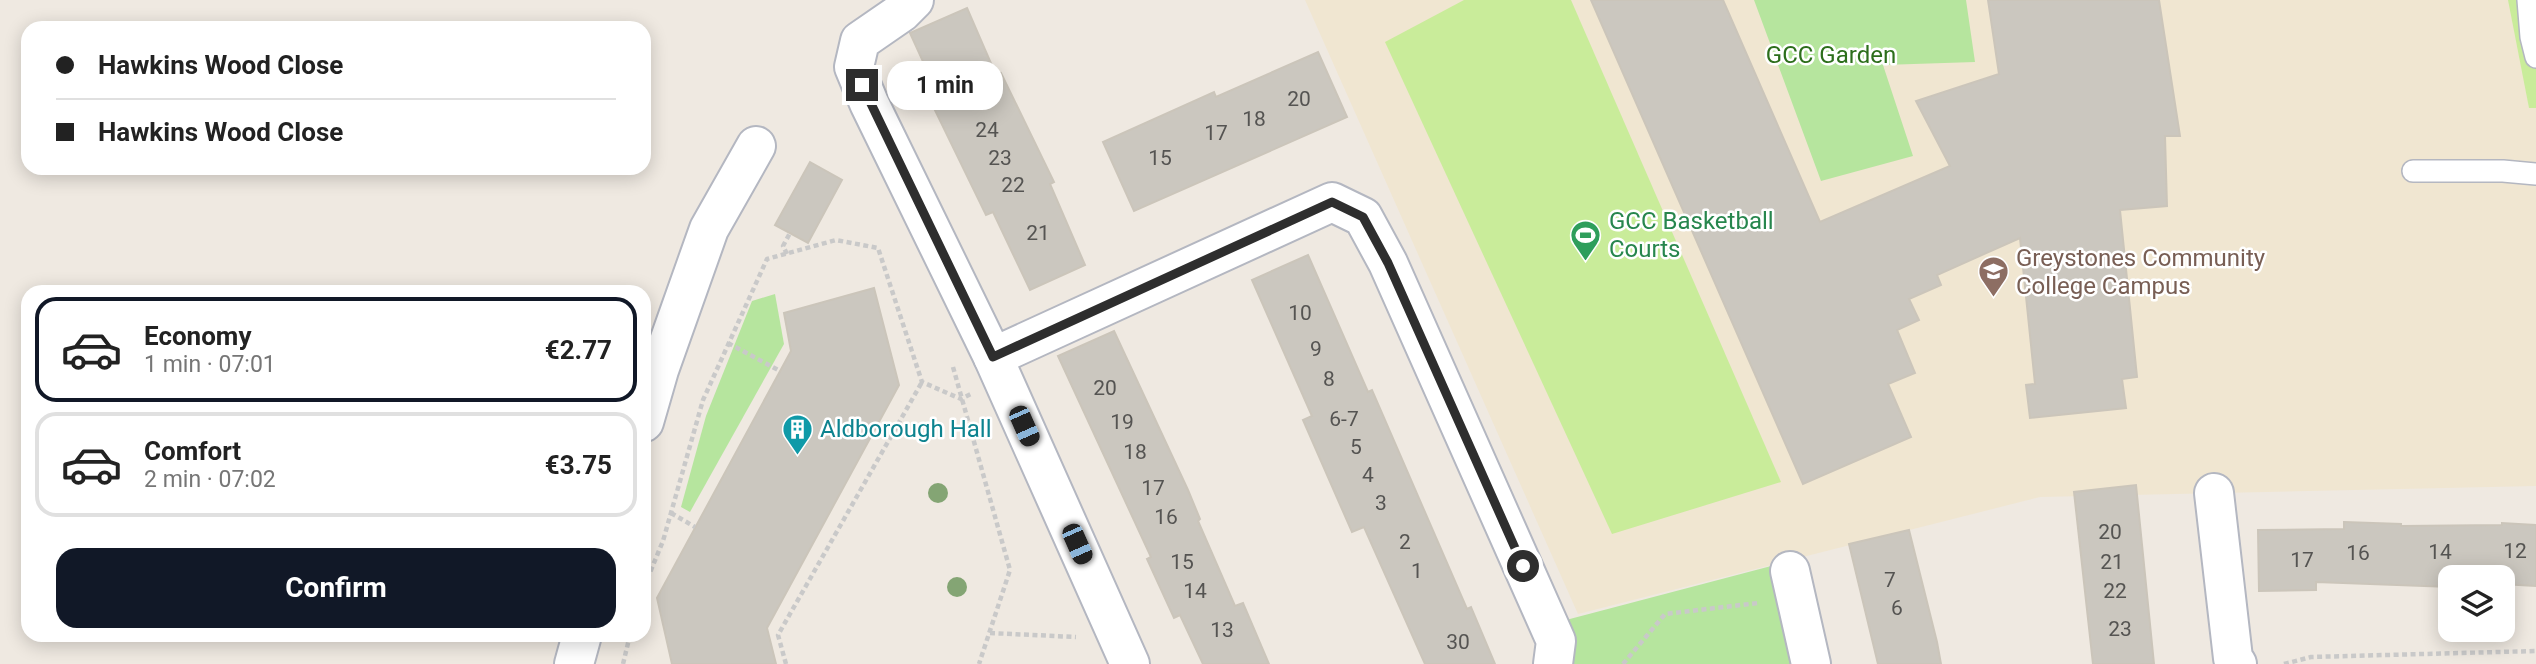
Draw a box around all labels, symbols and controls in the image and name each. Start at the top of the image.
park label: GCC Garden [1766,41,1896,69]
text: Hawkins Wood Close [98,50,343,80]
callout: 1 min [886,60,1002,110]
route end [846,69,878,101]
text: 1 min [916,72,974,99]
house number: 20 [1287,87,1311,111]
house number: 18 [1242,107,1266,131]
text: Hawkins Wood Close [98,117,343,147]
house number: 24 [975,118,999,142]
house number: 17 [1204,121,1228,145]
house number: 23 [988,146,1012,170]
house number: 15 [1148,146,1172,170]
house number: 22 [1001,173,1025,197]
place label: GCC Basketball Courts [1609,207,1774,263]
sports icon: GCC Basketball Courts [1569,218,1603,262]
house number: 21 [1026,221,1050,245]
place label: Greystones Community College Campus [2016,244,2266,300]
school or university icon: Greystones Community College Campus [1976,255,2010,299]
house number: 10 [1288,301,1312,325]
icon: car [60,318,123,381]
text: Economy [144,321,251,351]
text: €2.77 [545,335,612,365]
house number: 9 [1310,337,1322,361]
text: 1 min · 07:01 [144,351,276,378]
house number: 8 [1323,367,1335,391]
house number: 20 [1093,376,1117,400]
car [1006,403,1043,449]
house number: 6-7 [1329,407,1359,431]
house number: 19 [1110,410,1134,434]
building icon: Aldborough Hall [780,412,814,456]
place label: Aldborough Hall [820,415,992,443]
icon: car [60,433,123,496]
house number: 5 [1350,435,1362,459]
text: Comfort [144,436,241,466]
house number: 18 [1123,440,1147,464]
text: €3.75 [545,450,612,480]
house number: 4 [1362,463,1374,487]
text: 2 min · 07:02 [144,466,276,493]
house number: 17 [1141,476,1165,500]
house number: 3 [1375,491,1387,515]
house number: 16 [1154,505,1178,529]
house number: 20 [2098,520,2122,544]
car [1059,521,1096,567]
house number: 2 [1399,530,1411,554]
house number: 12 [2503,539,2527,563]
house number: 14 [2428,540,2452,564]
house number: 16 [2346,541,2370,565]
button: Confirm [56,548,616,628]
house number: 17 [2290,548,2314,572]
house number: 15 [1170,550,1194,574]
route start [1507,550,1539,582]
house number: 21 [2100,550,2124,574]
house number: 1 [1411,559,1423,583]
map controls [2438,565,2515,642]
button: layers [2438,565,2515,642]
house number: 7 [1884,568,1896,592]
house number: 14 [1183,579,1207,603]
house number: 22 [2103,579,2127,603]
house number: 6 [1891,596,1903,620]
house number: 23 [2108,617,2132,641]
house number: 13 [1210,618,1234,642]
house number: 30 [1446,630,1470,654]

